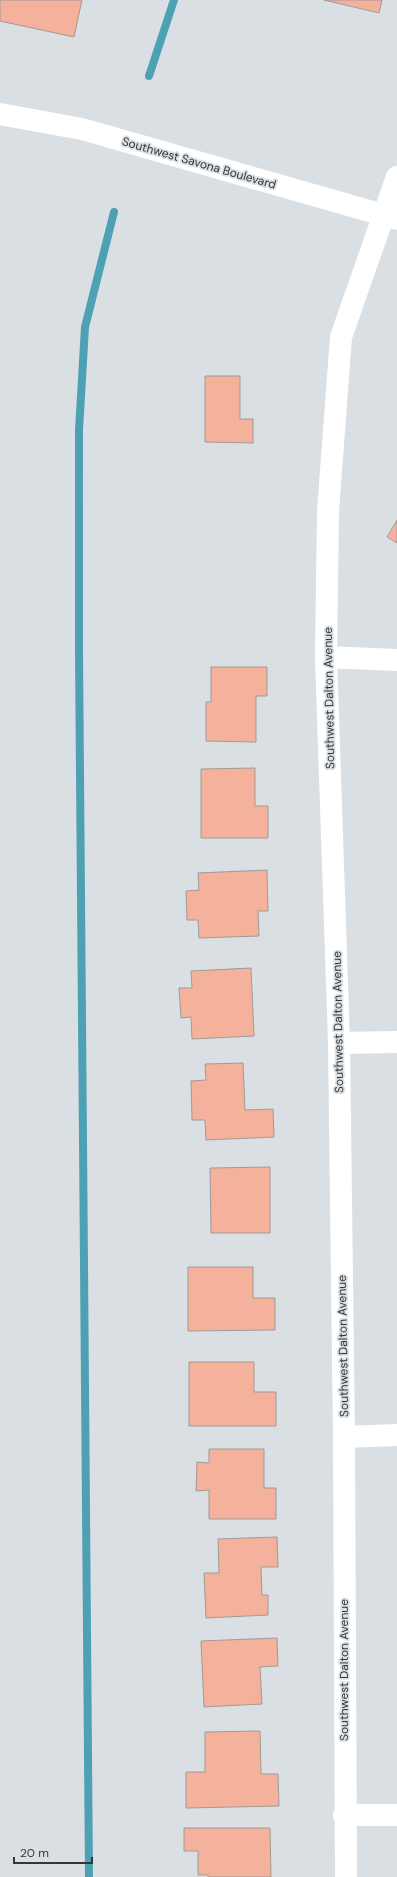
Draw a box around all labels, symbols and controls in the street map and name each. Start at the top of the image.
street label: Southwest Savona Boulevard [120,133,278,193]
street label: Southwest Dalton Avenue [320,627,338,769]
street label: Southwest Dalton Avenue [329,951,347,1093]
street label: Southwest Dalton Avenue [334,1275,352,1417]
street label: Southwest Dalton Avenue [336,1599,352,1741]
scale bar [14,1839,92,1865]
text: 20 m [20,1845,49,1861]

